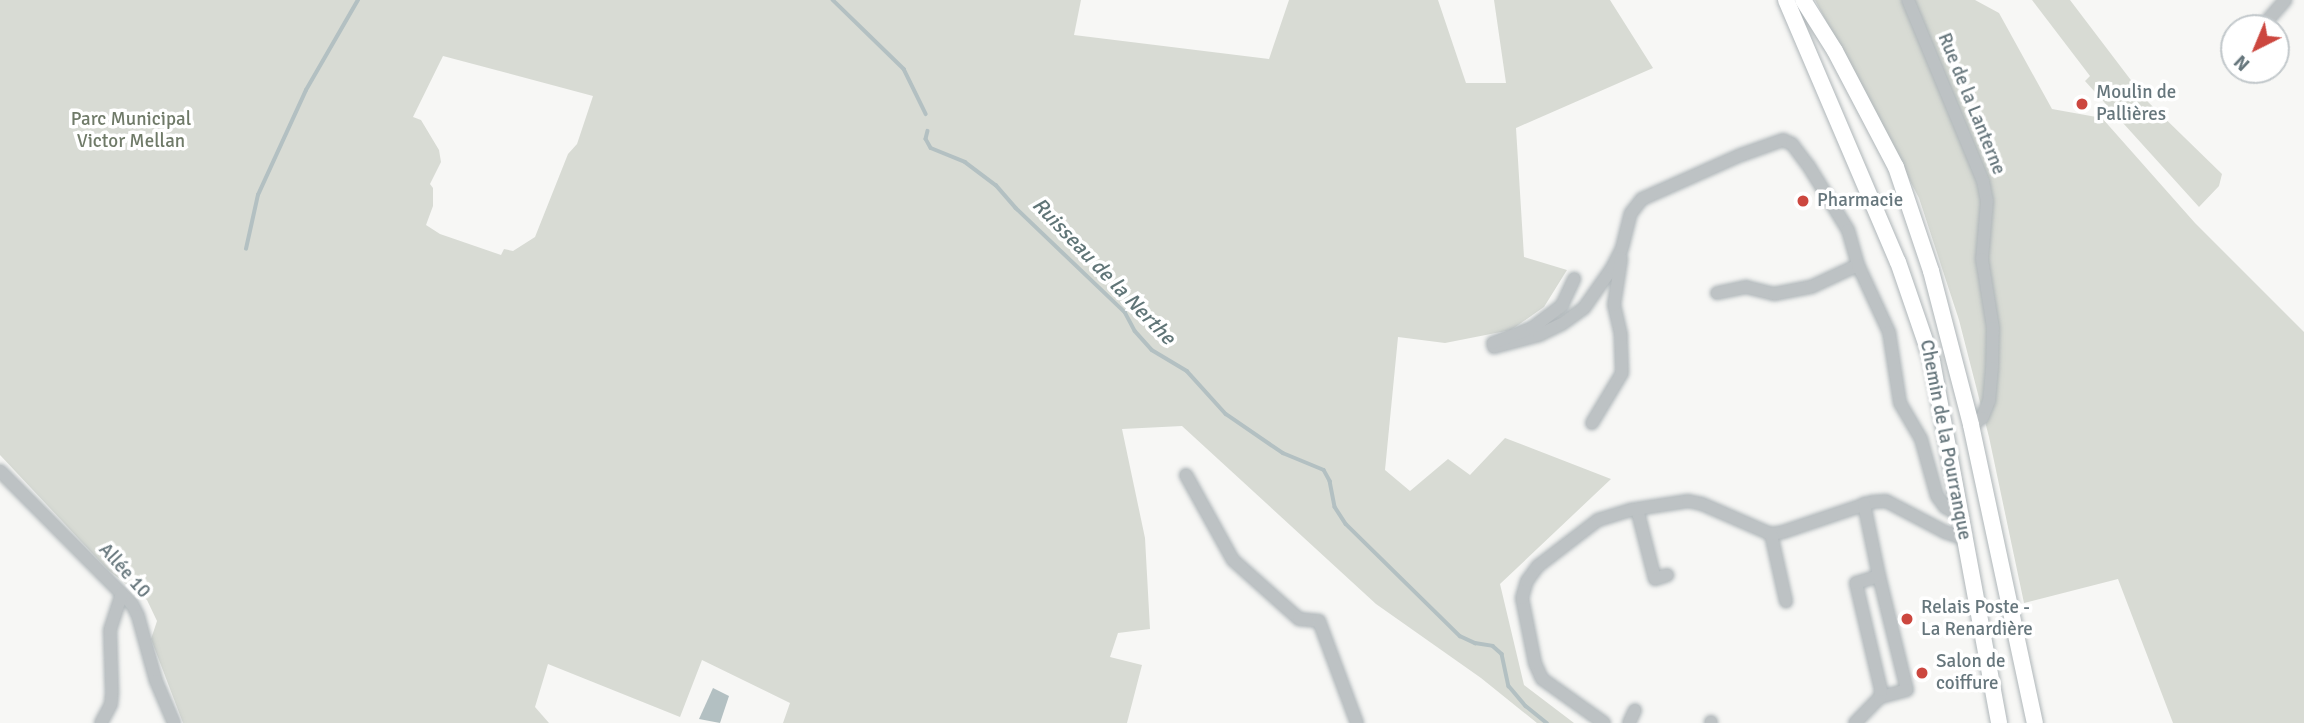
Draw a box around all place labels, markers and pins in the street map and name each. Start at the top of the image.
place label: Moulin de Pallières [2096,82,2176,126]
marker: Moulin de Pallières [2074,96,2090,112]
place label: Pharmacie [1817,190,1903,212]
marker: Pharmacie [1795,193,1811,209]
place label: Relais Poste - La Renardière [1921,597,2033,641]
marker: Relais Poste - La Renardière [1899,611,1915,627]
place label: Salon de coiffure [1936,651,2006,695]
marker: Salon de coiffure [1914,665,1930,681]

